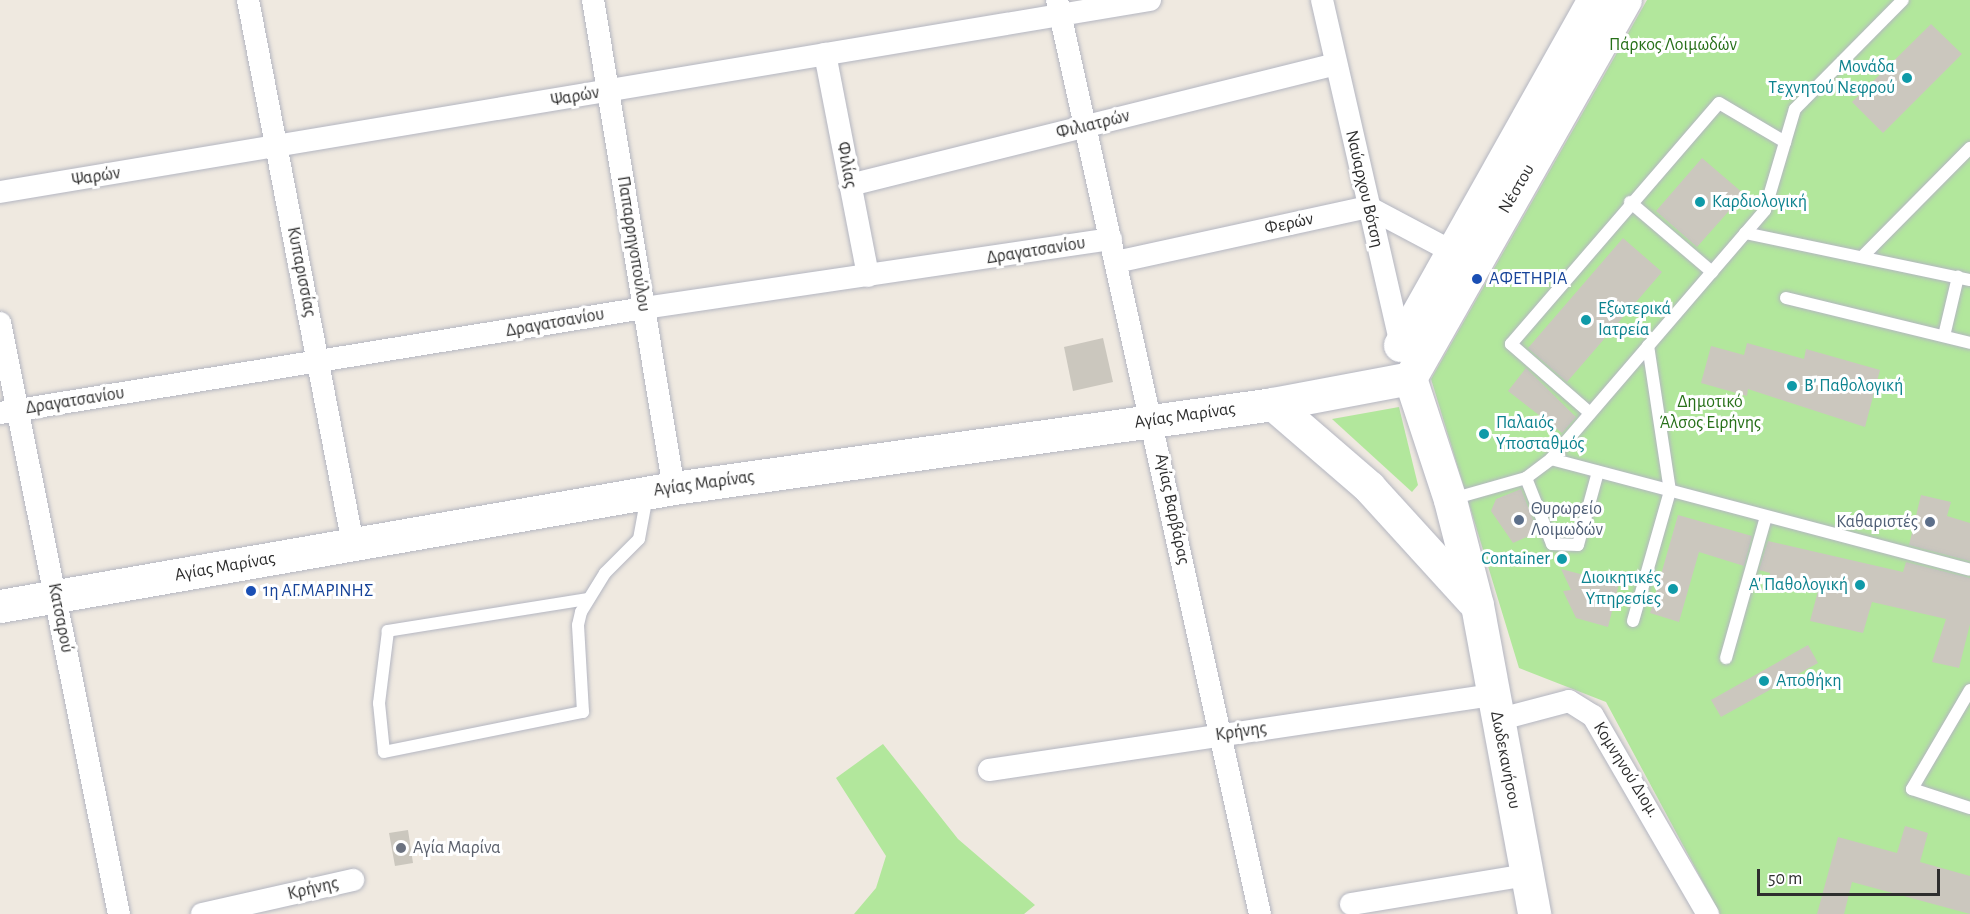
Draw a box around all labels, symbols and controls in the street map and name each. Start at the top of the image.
park label: Πάρκος Λοιμωδών [1609,34,1737,56]
place label: Μονάδα Τεχνητού Νεφρού [1768,57,1895,100]
marker: Μονάδα Τεχνητού Νεφρού [1900,71,1914,85]
street label: Ψαρών [549,82,601,112]
street label: Φιλιατρών [1054,105,1132,145]
street label: Ναύαρχου Βότση [1340,128,1388,250]
street label: Φιλίας [831,140,861,190]
street label: Νέστου [1494,160,1540,218]
street label: Ψαρών [70,162,122,192]
street label: Παπαρρηγοπούλου [612,175,654,313]
place label: Καρδιολογική [1712,191,1807,213]
marker: Καρδιολογική [1693,195,1707,209]
street label: Φερών [1263,208,1315,240]
street label: Κυπαρισσίας [282,225,320,319]
street label: Δραγατσανίου [985,233,1087,269]
place label: ΑΦΕΤΗΡΙΑ [1489,268,1567,290]
marker: ΑΦΕΤΗΡΙΑ [1470,272,1484,286]
place label: Εξωτερικά Ιατρεία [1598,299,1671,342]
street label: Δραγατσανίου [504,304,606,342]
marker: Εξωτερικά Ιατρεία [1579,313,1593,327]
place label: Β' Παθολογική [1804,375,1903,397]
marker: Β' Παθολογική [1785,379,1799,393]
street label: Δραγατσανίου [24,383,126,419]
park label: Δημοτικό Άλσος Ειρήνης [1659,392,1761,434]
street label: Αγίας Μαρίνας [1133,398,1237,434]
place label: Παλαιός Υποσταθμός [1496,413,1585,456]
marker: Παλαιός Υποσταθμός [1477,427,1491,441]
street label: Αγίας Βαρβάρας [1150,451,1194,567]
street label: Αγίας Μαρίνας [652,466,756,502]
place label: Θυρωρείο Λοιμωδών [1531,499,1603,542]
place label: Καθαριστές [1836,511,1918,533]
marker: Θυρωρείο Λοιμωδών [1512,513,1526,527]
marker: Καθαριστές [1923,515,1937,529]
street label: Αγίας Μαρίνας [173,548,277,586]
place label: Container [1481,548,1550,570]
marker: Container [1555,552,1569,566]
place label: Διοικητικές Υπηρεσίες [1581,568,1661,610]
place label: Α' Παθολογική [1749,574,1848,596]
marker: Α' Παθολογική [1853,578,1867,592]
place label: 1η ΑΓ.ΜΑΡΙΝΗΣ [263,580,373,602]
street label: Κατσαρού [43,581,77,655]
marker: Διοικητικές Υπηρεσίες [1666,582,1680,596]
marker: 1η ΑΓ.ΜΑΡΙΝΗΣ [244,584,258,598]
place label: Αποθήκη [1776,670,1842,692]
marker: Αποθήκη [1757,674,1771,688]
street label: Δωδεκανήσου [1485,709,1525,811]
street label: Κρήνης [1214,718,1268,746]
street label: Κομνηνού Διομ. [1588,718,1664,822]
place label: Αγία Μαρίνα [413,837,501,859]
marker: Αγία Μαρίνα [394,841,408,855]
scale bar [1760,857,1943,895]
text: 50 m [1768,870,1802,888]
street label: Κρήνης [286,873,340,905]

